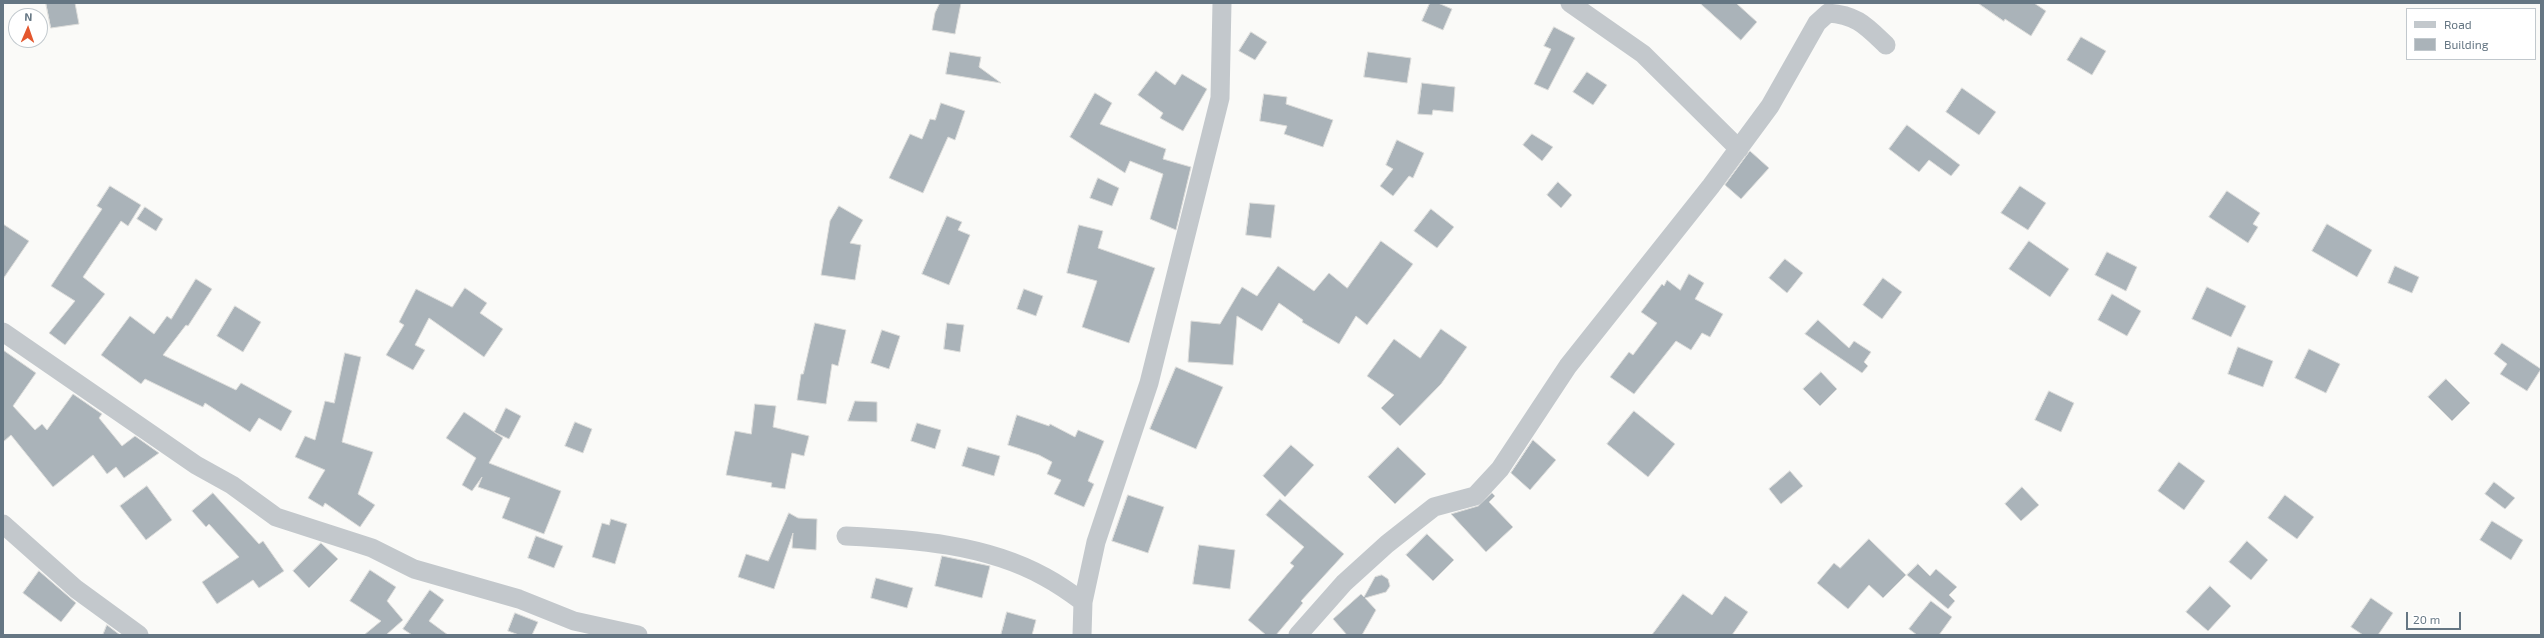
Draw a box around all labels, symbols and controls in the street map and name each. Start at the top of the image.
north arrow [8,8,48,48]
legend [2406,8,2536,60]
text: N [24,10,33,23]
text: Road [2444,17,2472,31]
text: Building [2444,37,2488,51]
scale bar [2408,604,2463,630]
text: 20 m [2413,612,2440,626]

